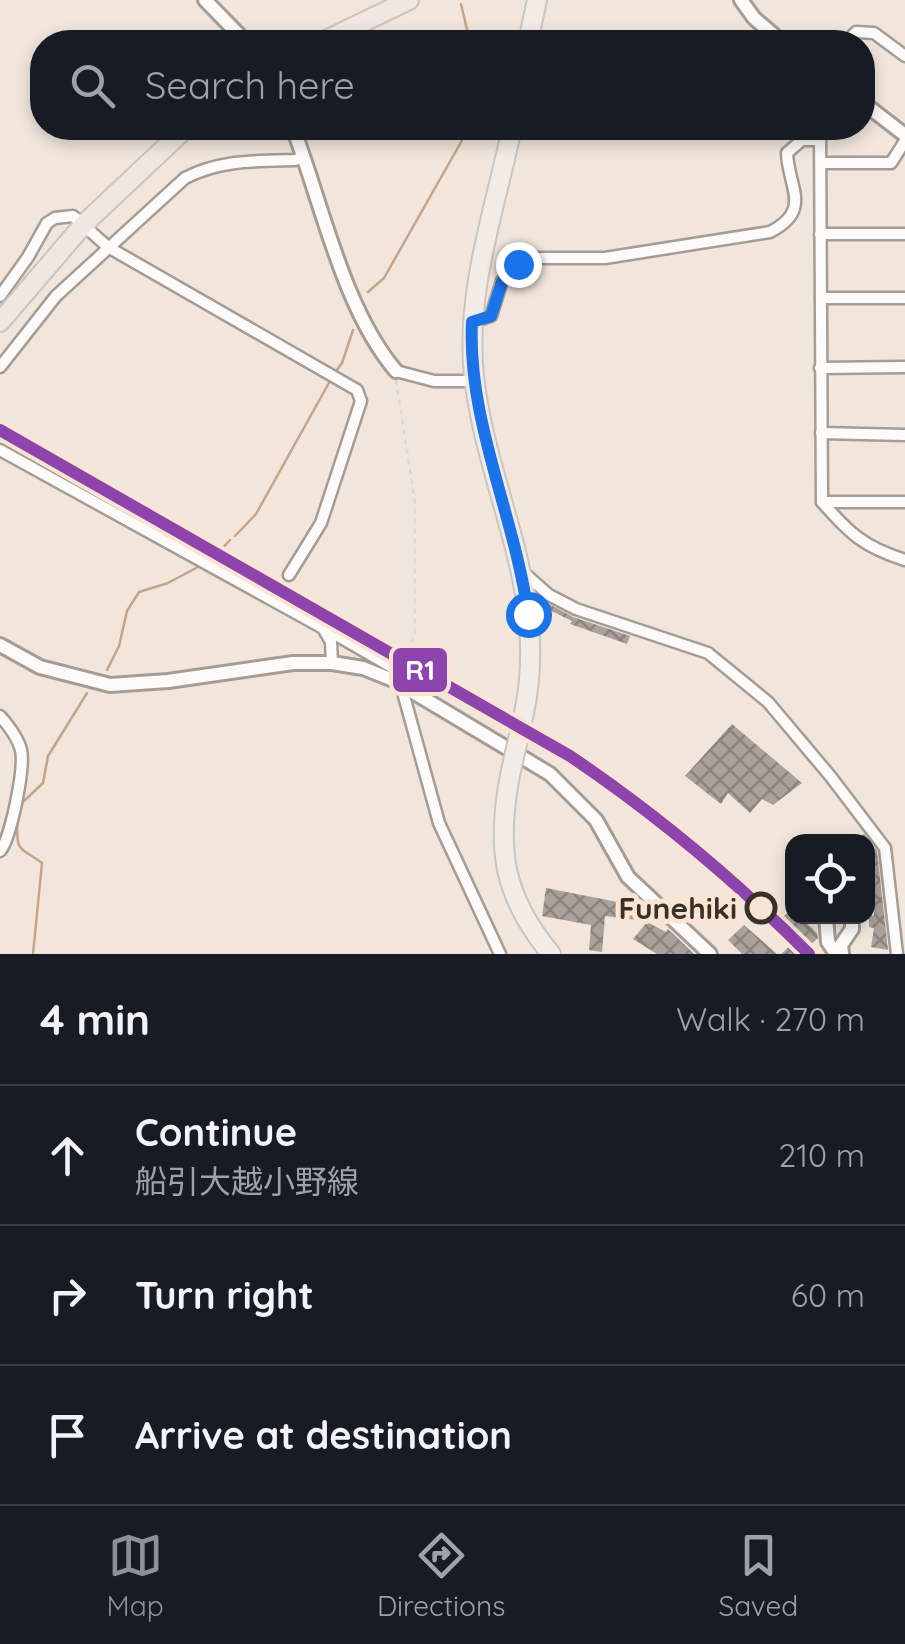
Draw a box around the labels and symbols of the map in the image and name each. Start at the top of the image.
route end [496,242,542,288]
route start [506,592,552,638]
line badge: R1 [391,646,449,694]
text: R1 [405,652,435,687]
place label: Funehiki [619,889,737,927]
marker: Funehiki [746,893,776,923]

